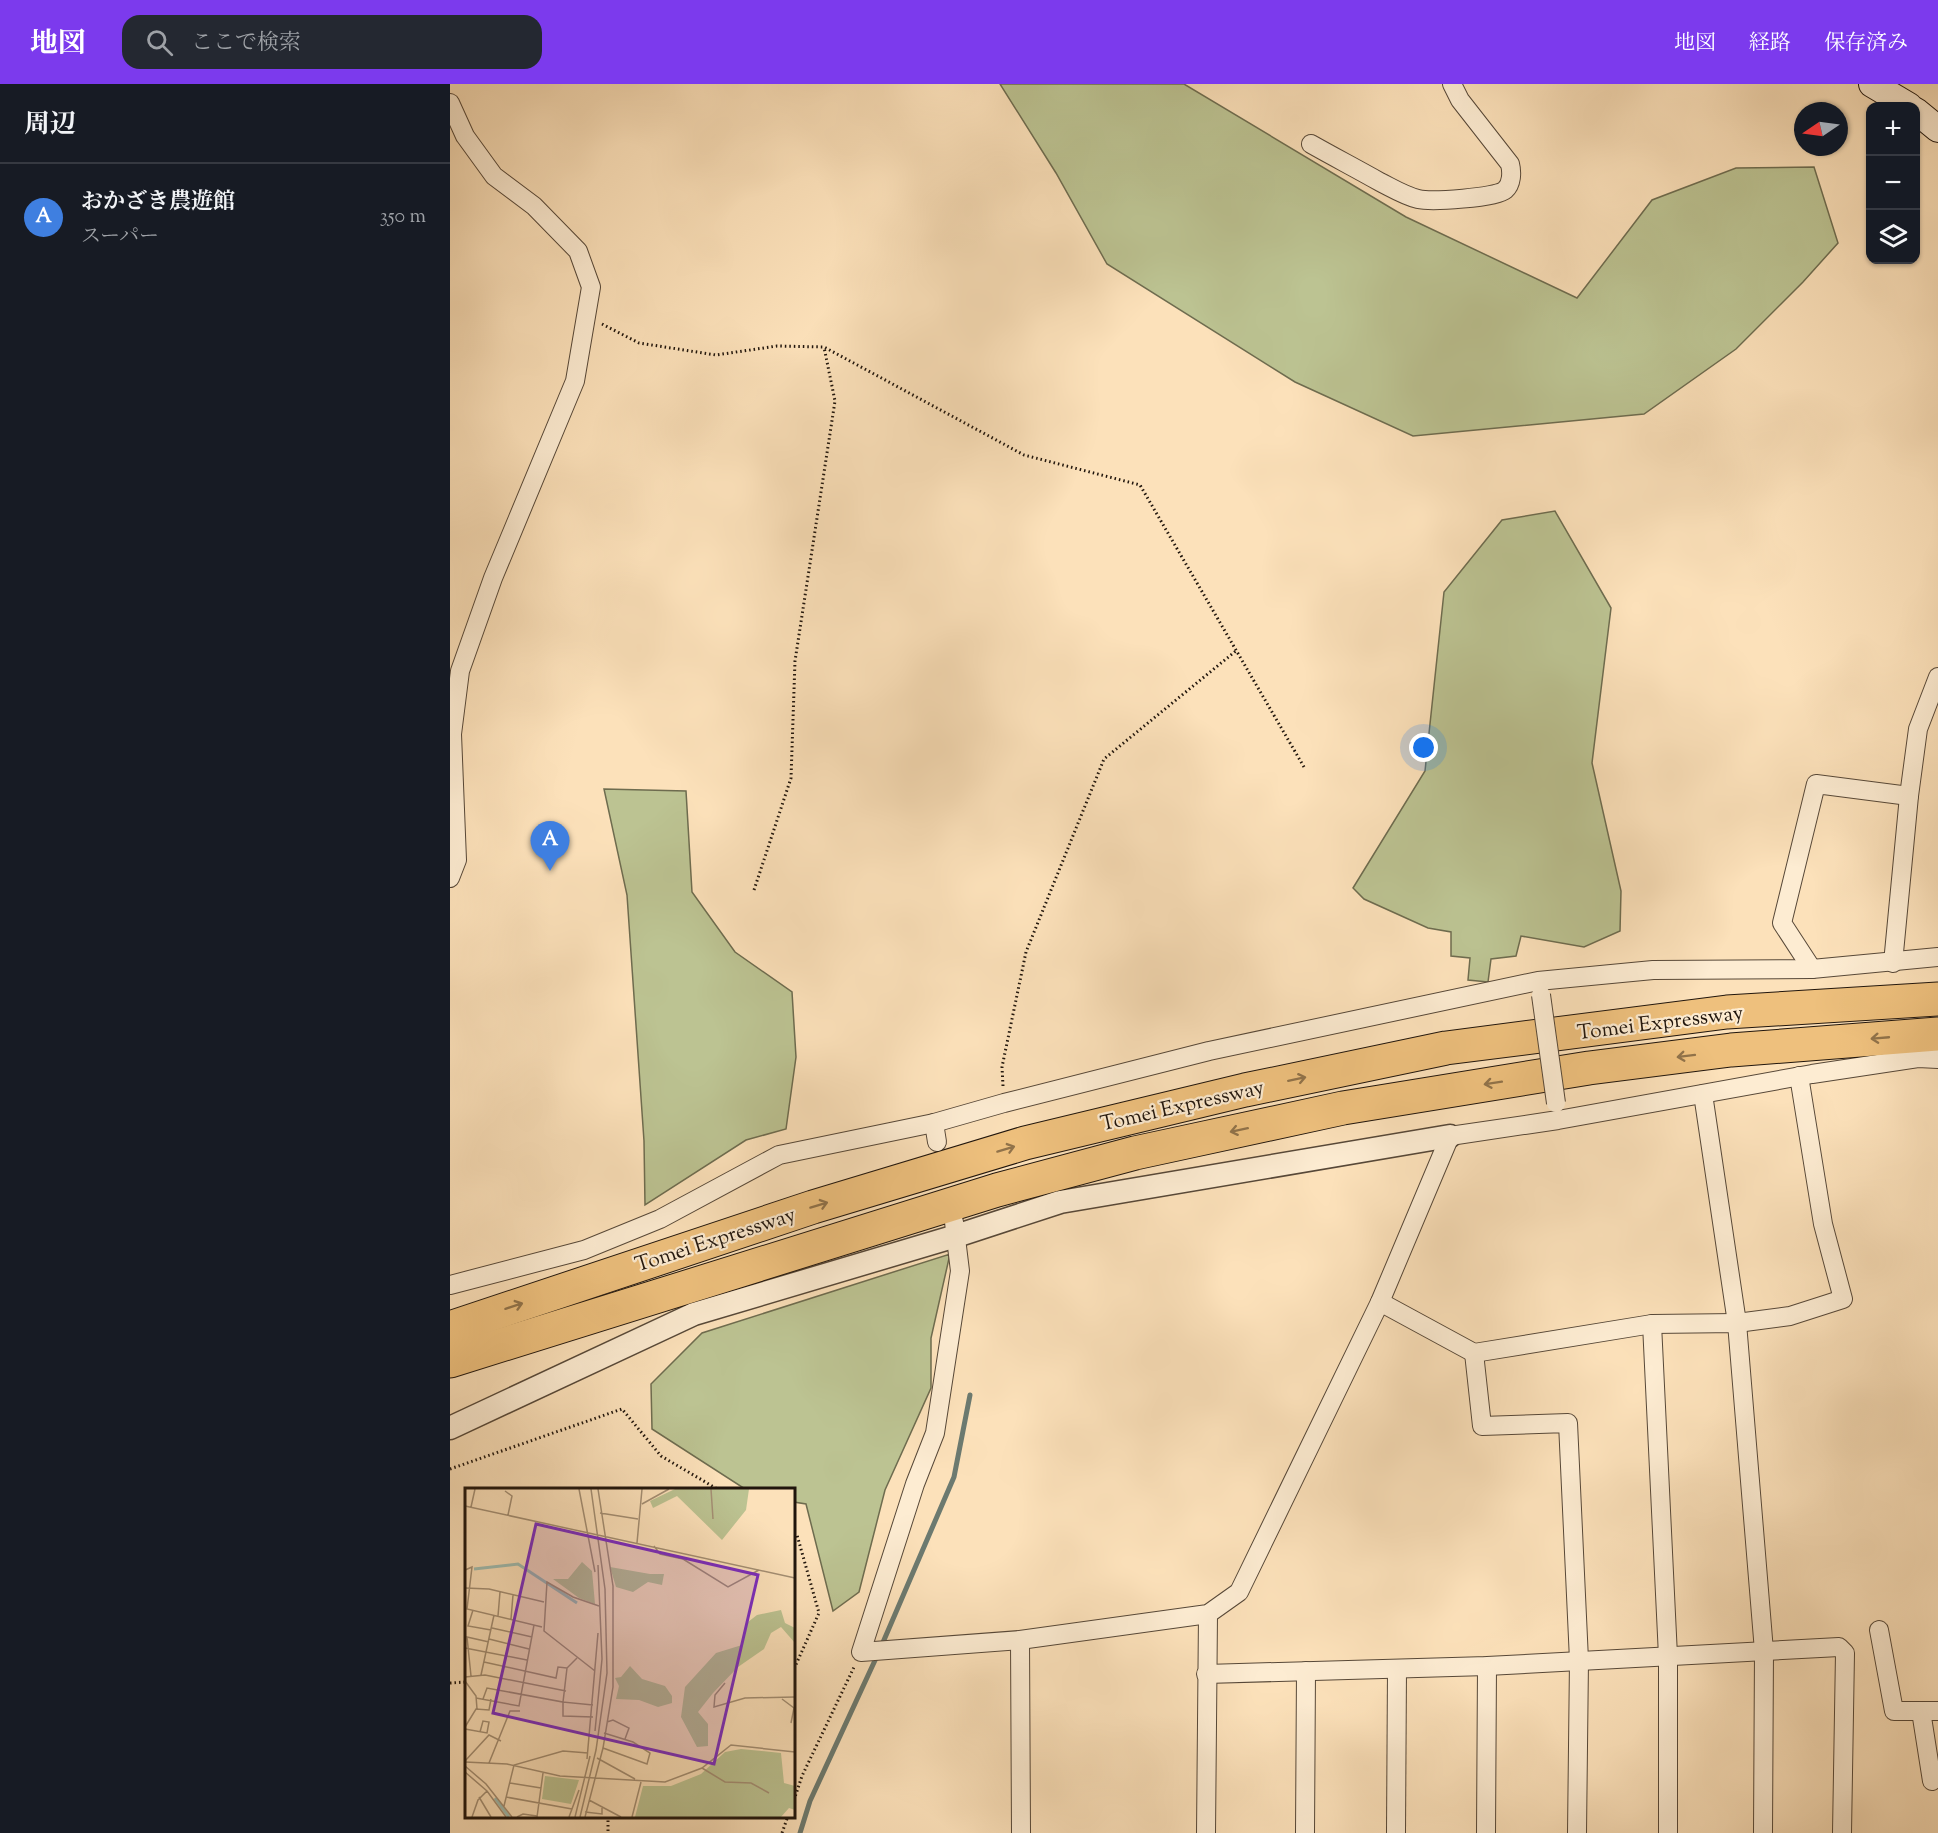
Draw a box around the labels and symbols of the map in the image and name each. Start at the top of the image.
north arrow [1794,102,1848,156]
your location [1409,733,1438,762]
pin: A [530,822,570,871]
street label: Tomei Expressway [1575,999,1746,1049]
one-way arrow [1870,1032,1890,1043]
one-way arrow [1676,1051,1696,1062]
street label: Tomei Expressway [1098,1073,1268,1140]
one-way arrow [1287,1073,1307,1084]
one-way arrow [1483,1078,1503,1089]
one-way arrow [1230,1125,1249,1136]
one-way arrow [996,1143,1015,1154]
one-way arrow [809,1199,828,1210]
street label: Tomei Expressway [632,1201,800,1281]
one-way arrow [504,1300,523,1311]
inset map [465,1488,795,1818]

